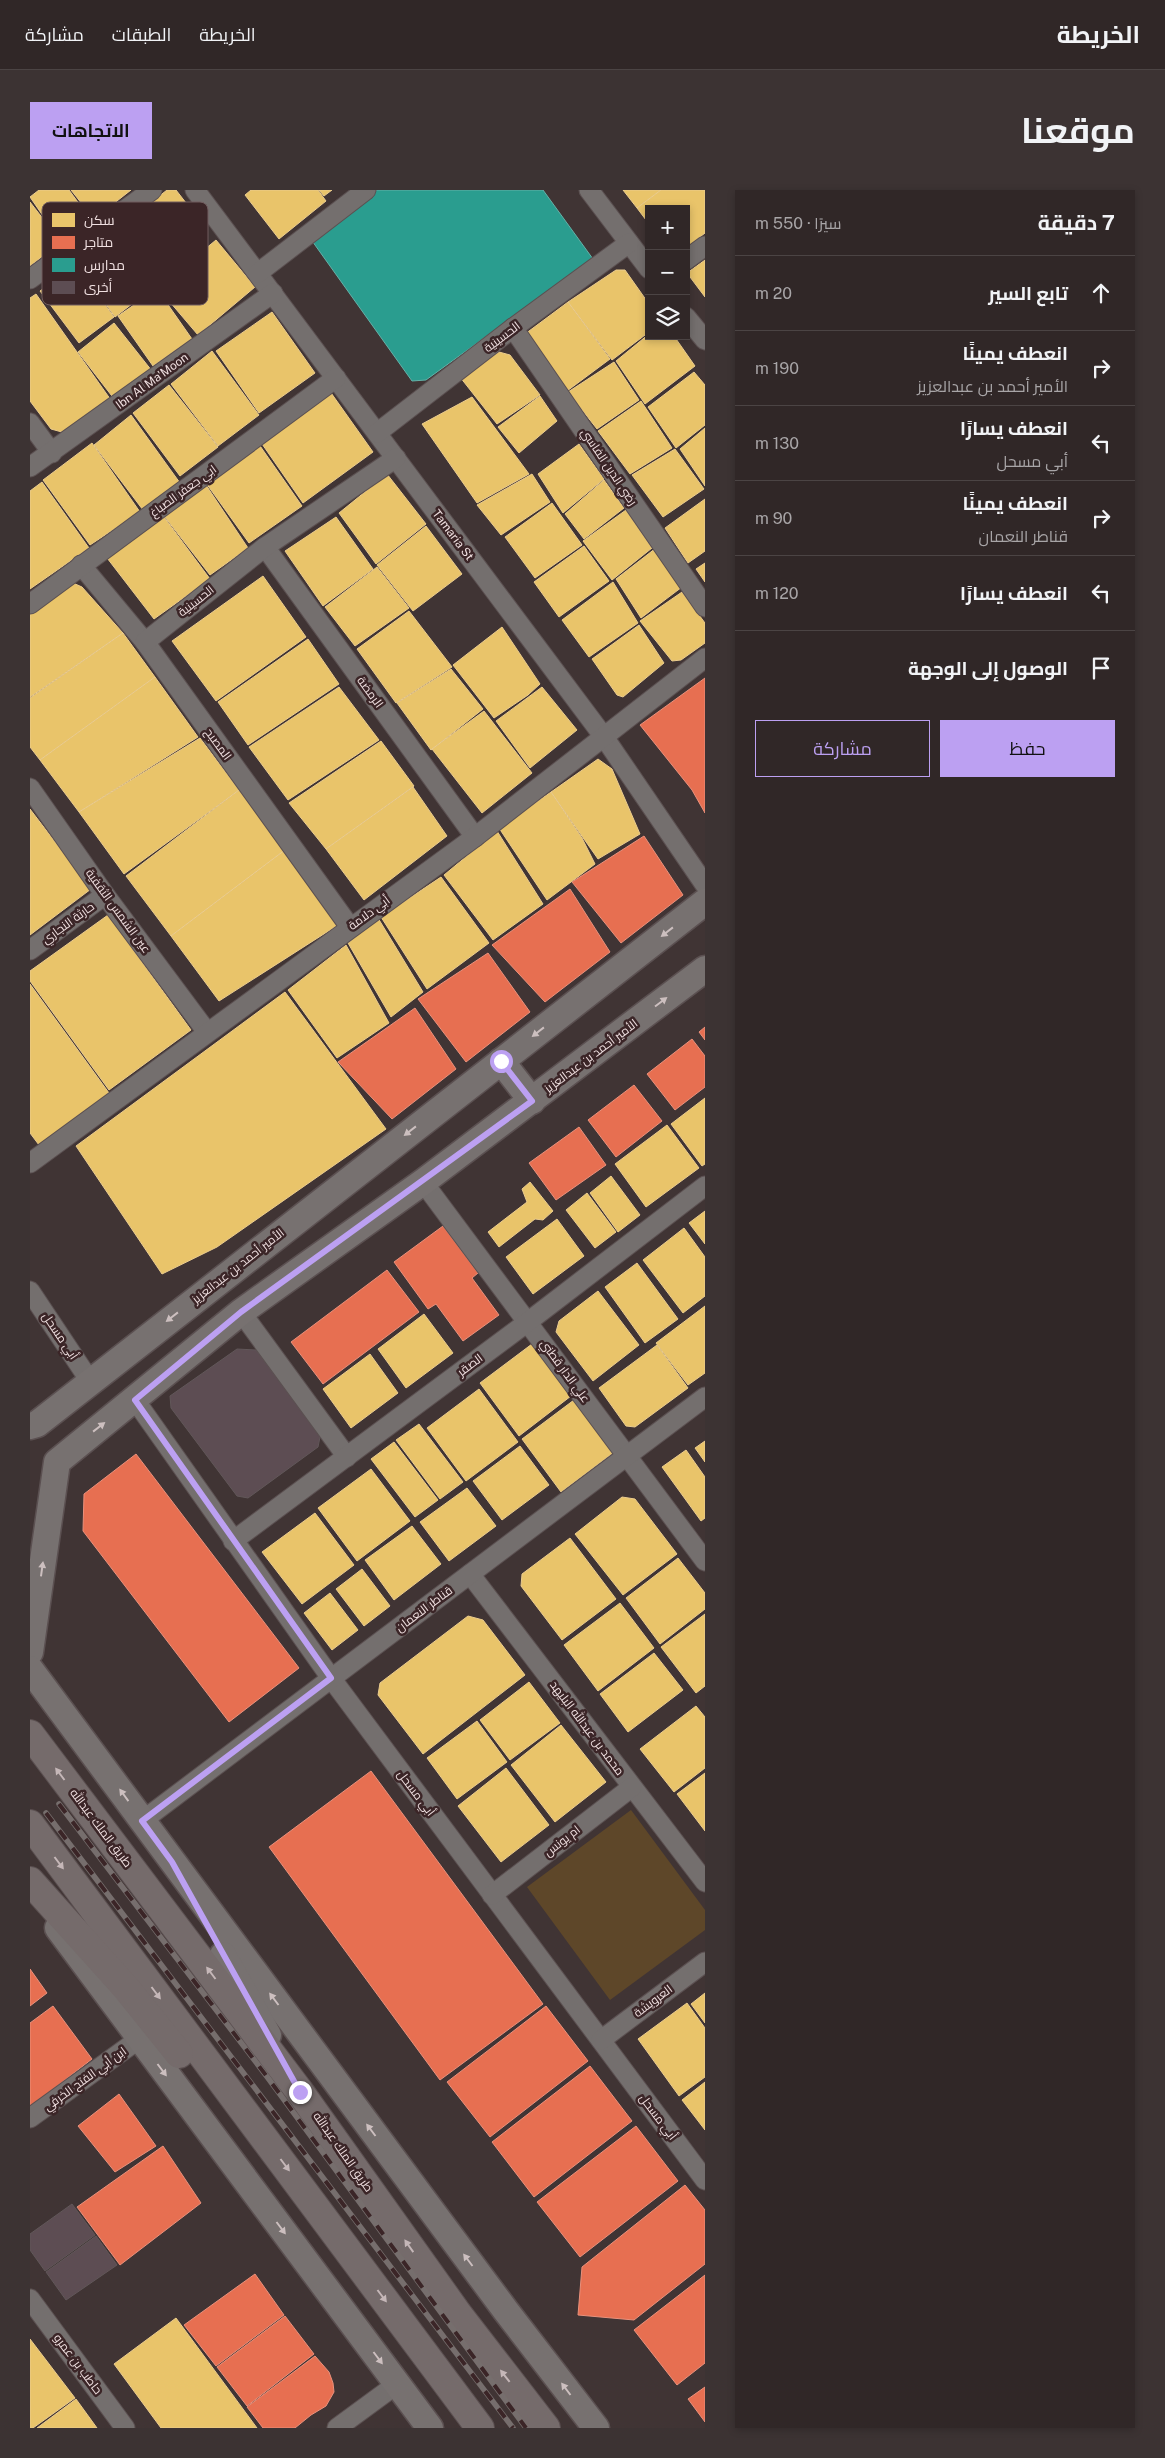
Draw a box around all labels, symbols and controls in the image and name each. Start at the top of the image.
text: الخريطة [1057,20,1140,48]
text: مشاركة [25,24,84,45]
text: الطبقات [112,24,171,45]
text: الخريطة [199,24,256,45]
button: الاتجاهات [30,102,152,159]
text: موقعنا [1021,110,1135,151]
legend [42,202,208,305]
map controls [645,205,690,340]
button: + [645,205,690,250]
text: 7 دقيقة [1038,210,1115,235]
text: سكن [84,212,115,228]
text: سيرًا · 550 m [755,214,841,233]
text: متاجر [83,234,113,250]
button: − [645,250,690,295]
text: مدارس [84,257,125,273]
text: أخرى [84,278,113,295]
icon: ahead [1087,279,1115,307]
text: تابع السير [988,282,1068,304]
text: 20 m [755,284,792,303]
button: layers [645,295,690,340]
street label: الحسينية [481,319,523,355]
text: انعطف يمينًا [962,342,1068,364]
street label: Ibn Al Ma'Moon [113,350,191,412]
icon: right [1087,354,1115,382]
text: 190 m [755,359,799,378]
text: الأمير أحمد بن عبدالعزيز [917,377,1068,396]
text: انعطف يسارًا [960,417,1068,439]
street label: رضي الدين الفاسي [576,426,640,510]
icon: left [1087,429,1115,457]
text: 130 m [755,434,799,453]
text: أبي مسحل [997,452,1068,471]
street label: ابي جعفر الصباغ [147,462,221,522]
text: انعطف يمينًا [962,492,1068,514]
icon: right [1087,504,1115,532]
street label: Tamaria St [429,507,477,563]
text: 90 m [755,509,792,528]
text: قناطر النعمان [979,527,1068,546]
icon: left [1087,579,1115,607]
text: انعطف يسارًا [960,582,1068,604]
street label: الحسينية [175,583,217,619]
text: 120 m [755,584,799,603]
icon: arrive [1087,654,1115,682]
text: الوصول إلى الوجهة [908,657,1068,679]
street label: الرمضة [354,674,386,710]
button: مشاركة [755,720,930,777]
button: حفظ [940,720,1115,777]
street label: المصبح [201,725,234,763]
street label: عين الشمس الثقفية [83,866,153,956]
street label: أبي دلامة [345,892,394,935]
street label: حارثة النجاري [39,899,99,949]
one-way arrow [660,926,673,937]
one-way arrow [654,997,667,1008]
street label: الأمير أحمد بن عبدالعزيز [540,1016,640,1096]
one-way arrow [532,1026,545,1037]
route start [490,1050,513,1073]
one-way arrow [404,1126,417,1137]
street label: الأمير أحمد بن عبدالعزيز [188,1225,287,1307]
street label: أبي مسحل [37,1309,82,1364]
one-way arrow [165,1312,178,1323]
street label: علي الدار قطني [535,1337,593,1407]
street label: الصقر [454,1351,485,1380]
one-way arrow [92,1422,105,1433]
one-way arrow [38,1560,46,1576]
street label: قناطر النعمان [393,1583,455,1635]
street label: محمد بن عبدالله البليهد [547,1678,628,1778]
one-way arrow [55,1767,65,1781]
street label: أبي مسحل [392,1767,439,1820]
street label: طريق الملك عبدالله [67,1786,136,1870]
one-way arrow [118,1789,129,1802]
street label: ام يونس [541,1823,583,1860]
one-way arrow [54,1856,64,1870]
one-way arrow [205,1967,216,1980]
street label: العرويشة [631,1982,675,2020]
one-way arrow [151,1986,162,1999]
one-way arrow [268,1993,279,2006]
street label: ابن أبي الفتح الخرفي [40,2044,131,2116]
one-way arrow [157,2063,168,2076]
route end [289,2081,312,2104]
street label: أبي مسحل [634,2091,681,2144]
street label: طريق الملك عبدالله [310,2109,377,2195]
one-way arrow [365,2124,376,2137]
one-way arrow [280,2158,290,2172]
one-way arrow [275,2221,286,2234]
one-way arrow [404,2239,414,2253]
one-way arrow [462,2254,473,2267]
one-way arrow [376,2289,387,2302]
street label: حاطب بن عمرو [51,2331,105,2397]
one-way arrow [373,2351,383,2365]
one-way arrow [500,2370,511,2383]
one-way arrow [561,2382,571,2396]

